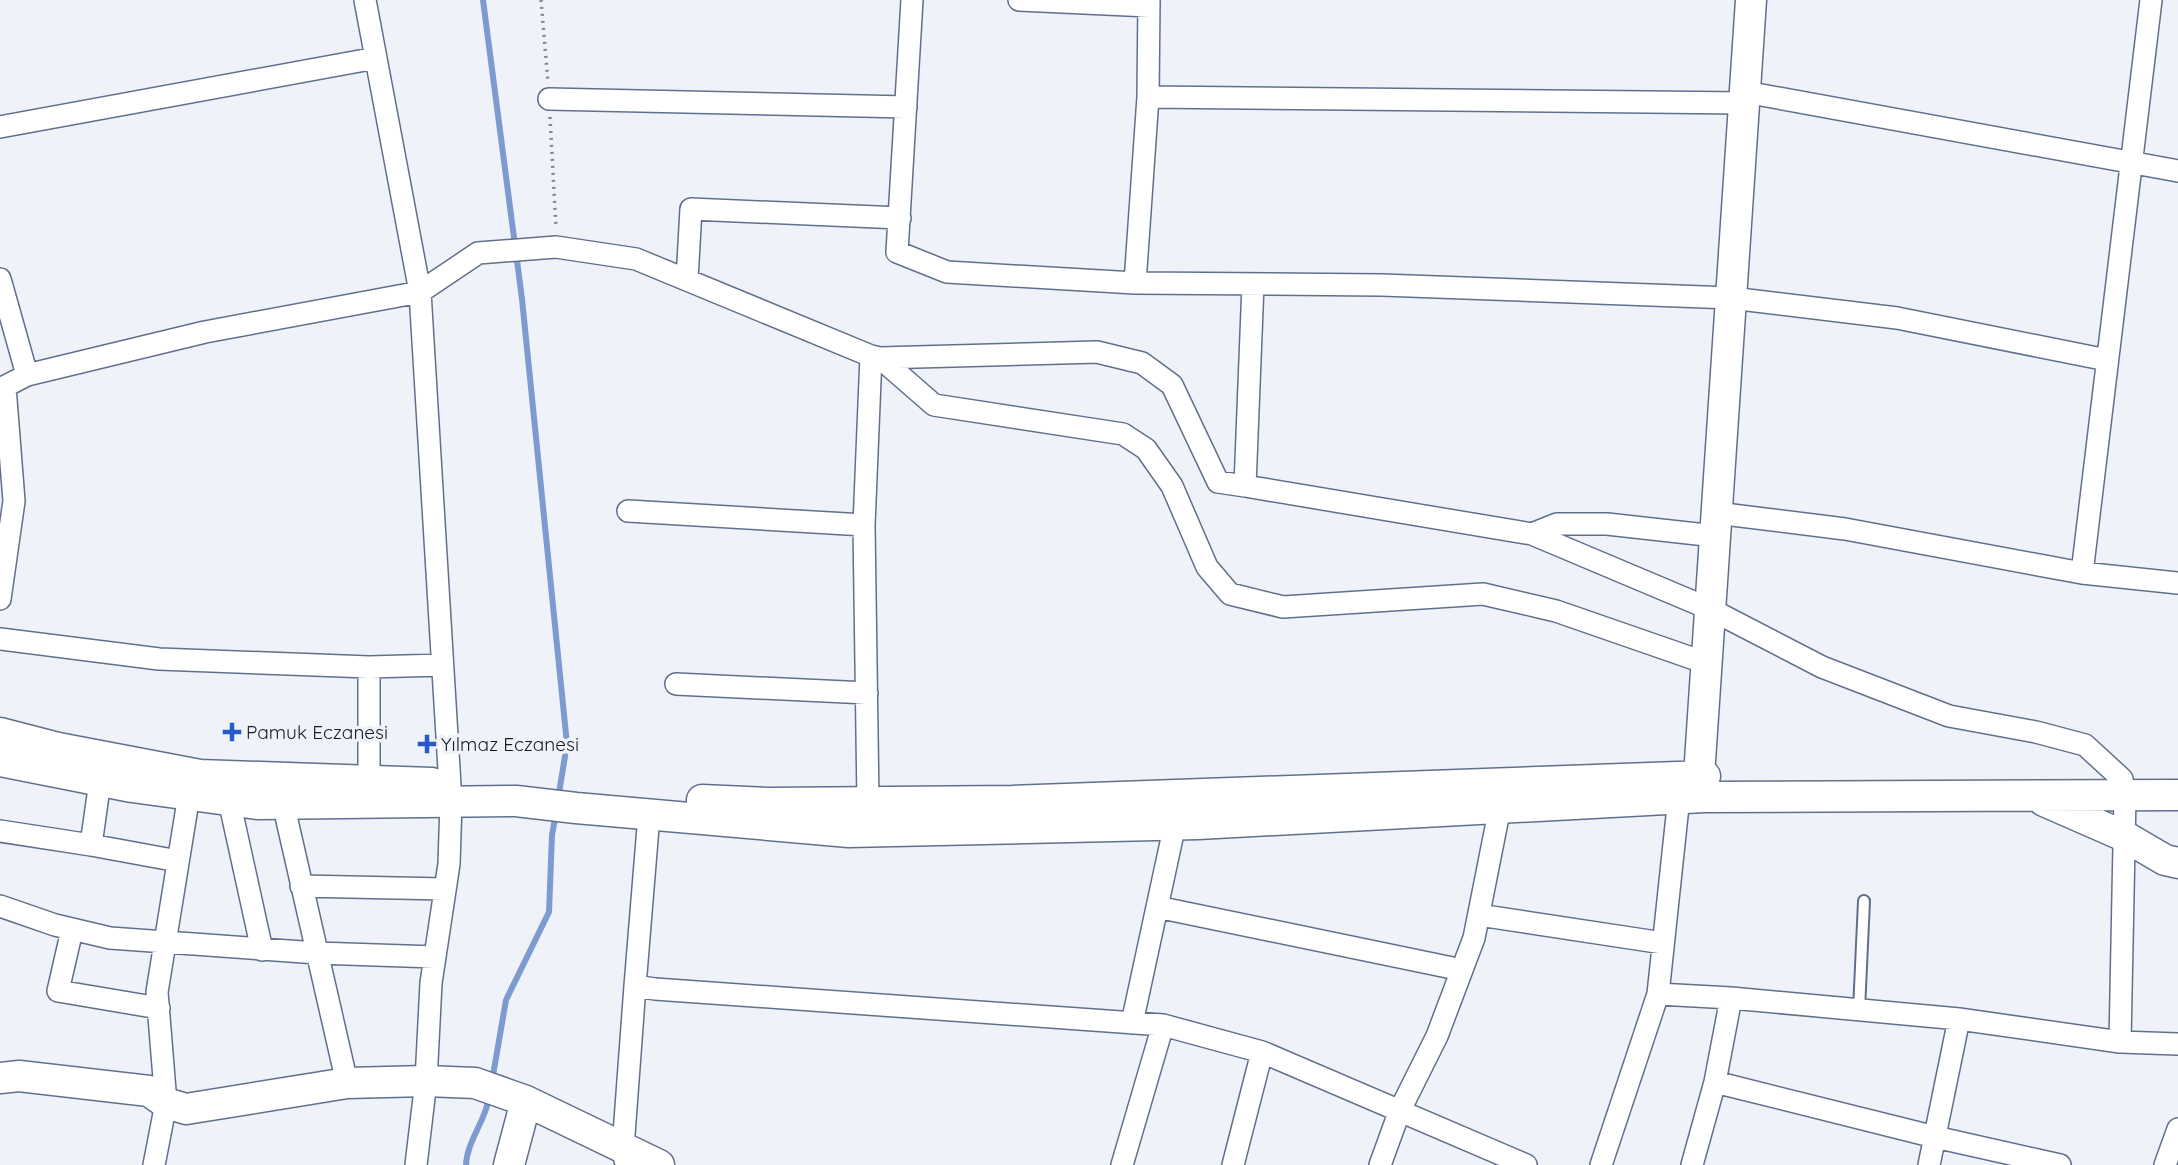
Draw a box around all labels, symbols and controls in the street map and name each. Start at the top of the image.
place label: Pamuk Eczanesi [246,720,388,744]
marker: Pamuk Eczanesi [224,724,240,740]
place label: Yılmaz Eczanesi [441,732,579,756]
marker: Yılmaz Eczanesi [419,736,435,752]

